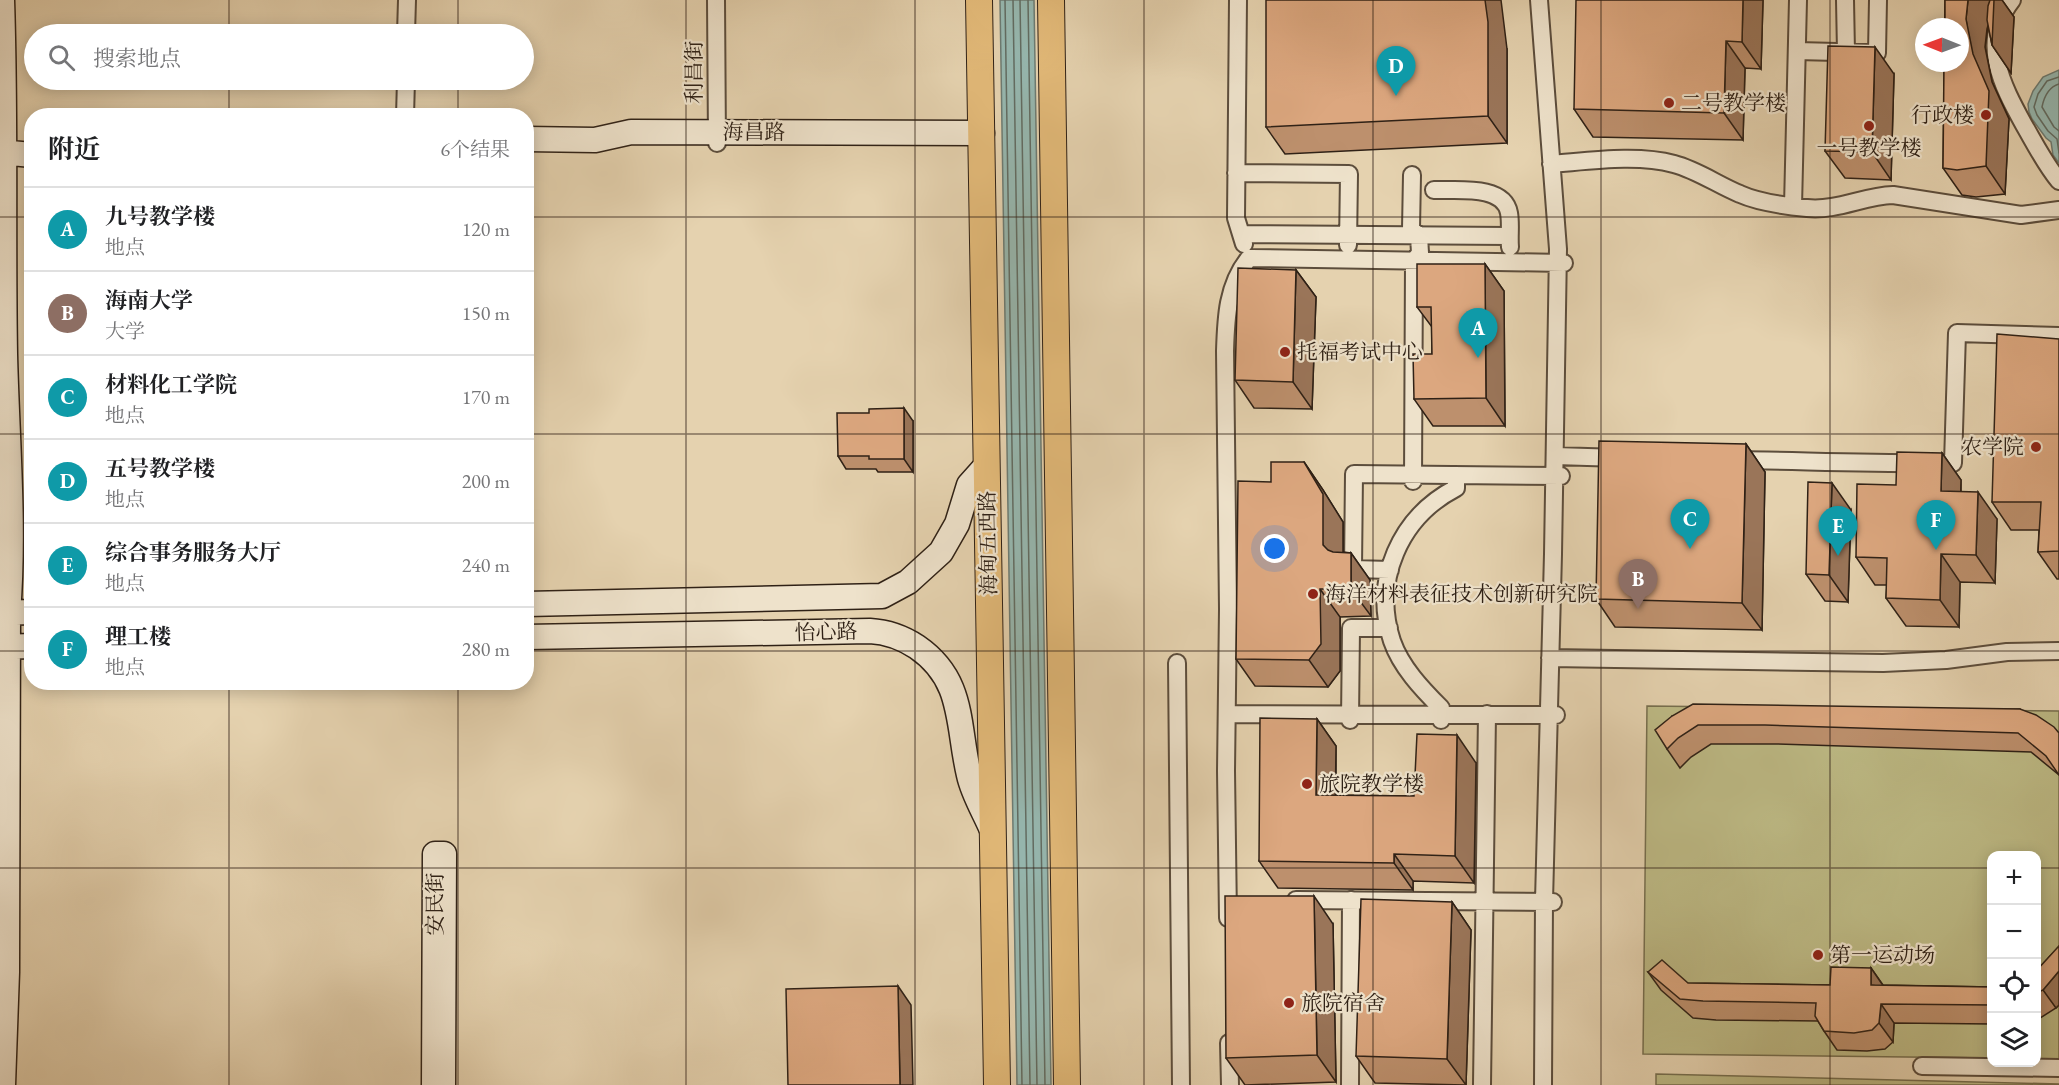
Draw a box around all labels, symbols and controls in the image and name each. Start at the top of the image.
north arrow [1915,18,1969,72]
search box [24,24,534,90]
icon: search [45,41,78,74]
street label: 利昌街 [680,41,707,104]
text: 搜索地点 [93,44,181,73]
pin: D [1376,46,1416,96]
place label: 二号教学楼 [1681,89,1786,116]
marker: 二号教学楼 [1662,96,1676,110]
place label: 行政楼 [1911,101,1974,128]
marker: 行政楼 [1979,108,1993,122]
street label: 海昌路 [723,118,786,145]
marker: 一号教学楼 [1862,119,1876,133]
text: 附近 [48,132,100,166]
place label: 一号教学楼 [1817,134,1922,161]
text: 6个结果 [440,136,510,162]
text: 九号教学楼 [105,202,215,231]
text: A [60,216,75,242]
text: 120 m [462,216,510,242]
text: 地点 [105,234,145,260]
text: 海南大学 [105,286,193,315]
text: B [61,300,74,326]
text: 150 m [462,300,510,326]
pin: A [1458,308,1498,358]
text: 大学 [105,318,145,344]
place label: 托福考试中心 [1297,338,1423,365]
marker: 托福考试中心 [1278,345,1292,359]
text: 材料化工学院 [105,370,237,399]
text: C [60,384,75,410]
text: 170 m [462,384,510,410]
text: 地点 [105,402,145,428]
place label: 农学院 [1961,433,2024,460]
marker: 农学院 [2029,440,2043,454]
text: 五号教学楼 [105,454,215,483]
text: D [60,468,75,494]
text: 200 m [462,468,510,494]
text: 地点 [105,486,145,512]
street label: 海甸五西路 [973,490,1002,596]
pin: C [1670,500,1710,549]
pin: F [1916,500,1956,550]
pin: E [1818,506,1858,556]
your location [1260,534,1289,563]
text: 综合事务服务大厅 [105,538,281,567]
text: E [62,552,73,578]
text: 240 m [462,552,510,578]
pin: B [1618,560,1658,609]
text: 地点 [105,570,145,596]
place label: 海洋材料表征技术创新研究院 [1325,580,1598,607]
marker: 海洋材料表征技术创新研究院 [1306,587,1320,601]
street label: 怡心路 [794,617,858,646]
text: 理工楼 [105,622,171,651]
text: F [62,636,73,662]
text: 280 m [462,636,510,662]
text: 地点 [105,654,145,680]
place label: 旅院教学楼 [1319,770,1424,797]
marker: 旅院教学楼 [1300,777,1314,791]
map controls [1987,851,2041,1067]
button: + [1987,851,2041,905]
street label: 安民街 [421,873,448,936]
button: − [1987,905,2041,959]
place label: 第一运动场 [1830,941,1935,968]
marker: 第一运动场 [1811,948,1825,962]
button: locate [1987,959,2041,1013]
place label: 旅院宿舍 [1301,989,1385,1016]
marker: 旅院宿舍 [1282,996,1296,1010]
button: layers [1987,1013,2041,1067]

